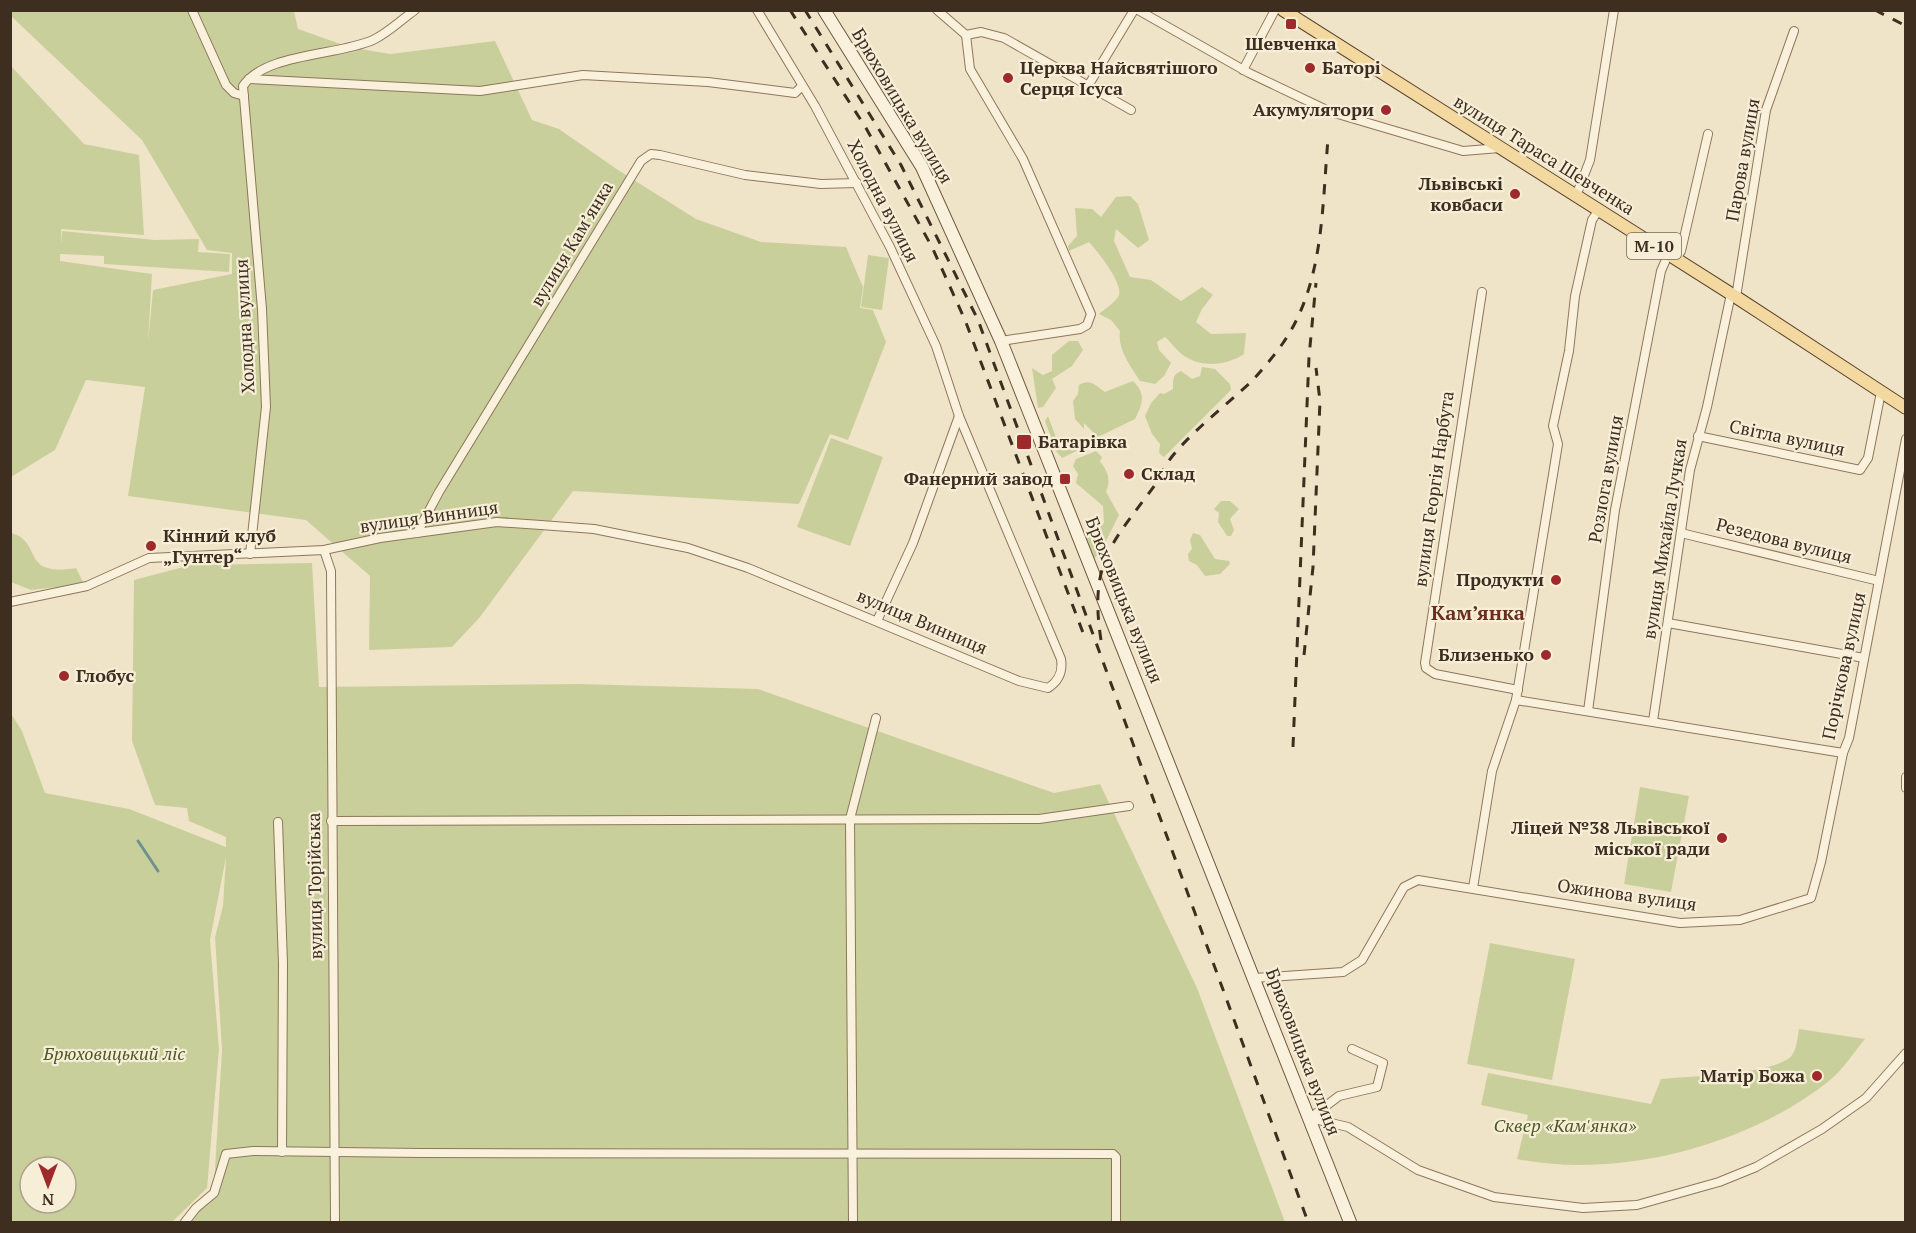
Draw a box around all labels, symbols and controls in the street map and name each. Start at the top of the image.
marker: Шевченка [1284,17,1298,31]
street label: Брюховицька вулиця [847,23,959,188]
place label: Шевченка [1245,31,1337,55]
place label: Церква Найсвятішого Серця Ісуса [1020,55,1218,100]
place label: Баторі [1322,55,1381,79]
marker: Баторі [1303,61,1317,75]
marker: Церква Найсвятішого Серця Ісуса [1001,71,1015,85]
street label: вулиця Тараса Шевченка [1450,89,1640,220]
street label: Парова вулиця [1719,96,1765,223]
place label: Акумулятори [1253,97,1374,121]
marker: Акумулятори [1379,103,1393,117]
street label: Холодна вулиця [843,135,925,266]
place label: Львівські ковбаси [1417,171,1503,216]
street label: вулиця Камʼянка [524,176,618,311]
marker: Львівські ковбаси [1508,187,1522,201]
road number: М-10 [1627,233,1681,259]
street label: Холодна вулиця [228,258,260,394]
street label: вулиця Георгія Нарбута [1407,389,1459,588]
street label: Розлога вулиця [1582,413,1628,545]
street label: Світла вулиця [1727,413,1847,461]
place label: Батарівка [1038,429,1127,453]
marker: Батарівка [1015,433,1033,451]
street label: вулиця Михайла Лучкая [1636,437,1692,641]
place label: Склад [1141,461,1195,485]
place label: Фанерний завод [904,466,1053,490]
marker: Склад [1122,467,1136,481]
marker: Фанерний завод [1058,472,1072,486]
street label: вулиця Винниця [358,494,500,538]
street label: Резедова вулиця [1714,512,1855,569]
street label: Брюховицька вулиця [1081,513,1169,686]
place label: Кінний клуб „Гунтер“ [163,523,276,568]
marker: Кінний клуб „Гунтер“ [144,539,158,553]
place label: Продукти [1456,567,1544,591]
marker: Продукти [1549,573,1563,587]
street label: вулиця Винниця [853,583,991,659]
street label: Порічкова вулиця [1816,590,1870,742]
district label: Кам’янка [1431,599,1525,626]
place label: Близенько [1438,642,1534,666]
marker: Близенько [1539,648,1553,662]
place label: Глобус [76,663,135,687]
marker: Глобус [57,669,71,683]
street label: вулиця Торійська [301,812,327,960]
place label: Ліцей №38 Львівської міської ради [1510,815,1710,860]
marker: Ліцей №38 Львівської міської ради [1715,831,1729,845]
street label: Ожинова вулиця [1556,872,1698,916]
street label: Брюховицька вулиця [1261,964,1347,1139]
park label: Брюховицький ліс [42,1041,185,1065]
place label: Матір Божа [1700,1063,1805,1087]
marker: Матір Божа [1810,1069,1824,1083]
park label: Сквер «Кам'янка» [1494,1113,1637,1137]
north arrow [18,1155,78,1215]
text: N [42,1189,54,1211]

